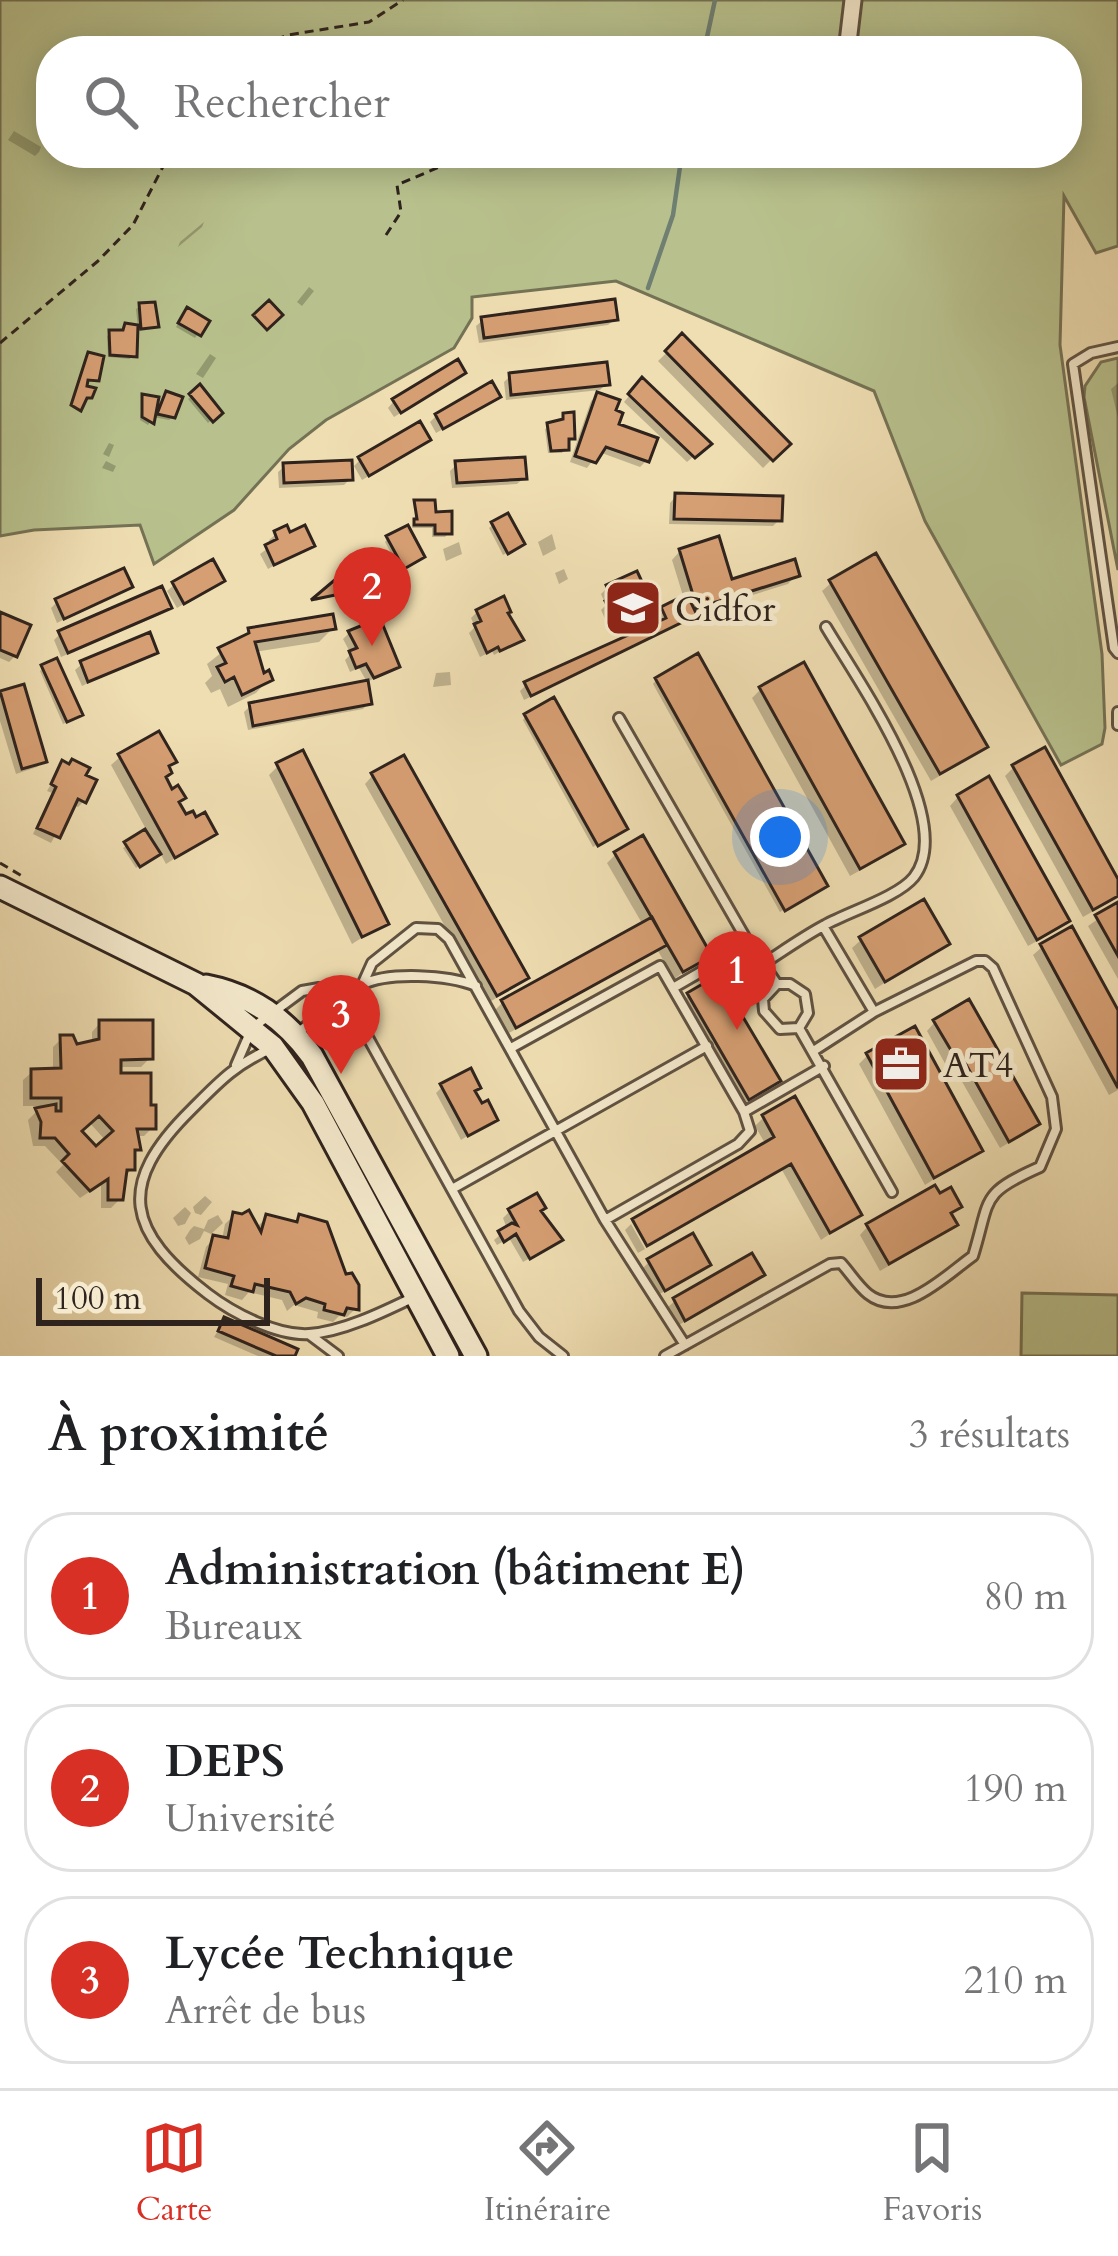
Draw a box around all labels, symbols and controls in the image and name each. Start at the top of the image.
search box [36,36,1082,168]
icon: search [78,69,144,135]
text: Rechercher [174,72,390,133]
pin: 2 [333,547,411,646]
school or university icon: Cidfor [602,577,664,639]
place label: Cidfor [675,585,776,634]
your location [750,807,810,867]
pin: 1 [698,931,776,1030]
pin: 3 [302,975,380,1074]
office icon: AT4 [870,1033,932,1095]
place label: AT4 [943,1041,1013,1090]
scale bar [36,1272,270,1325]
text: 100 m [54,1276,141,1321]
text: À proximité [48,1399,329,1469]
text: 3 résultats [909,1408,1070,1461]
text: Administration (bâtiment E) [165,1539,746,1600]
text: 1 [80,1570,100,1623]
text: 80 m [984,1570,1067,1623]
text: Bureaux [165,1600,302,1653]
text: DEPS [165,1731,285,1792]
text: 2 [80,1762,100,1815]
text: 190 m [964,1762,1067,1815]
text: Université [165,1792,336,1845]
text: Lycée Technique [165,1923,514,1984]
text: 3 [80,1954,100,2007]
text: 210 m [964,1954,1067,2007]
text: Arrêt de bus [165,1984,366,2037]
tab: Carte [136,2115,213,2232]
tab: Itinéraire [484,2115,611,2232]
tab: Favoris [882,2115,982,2232]

